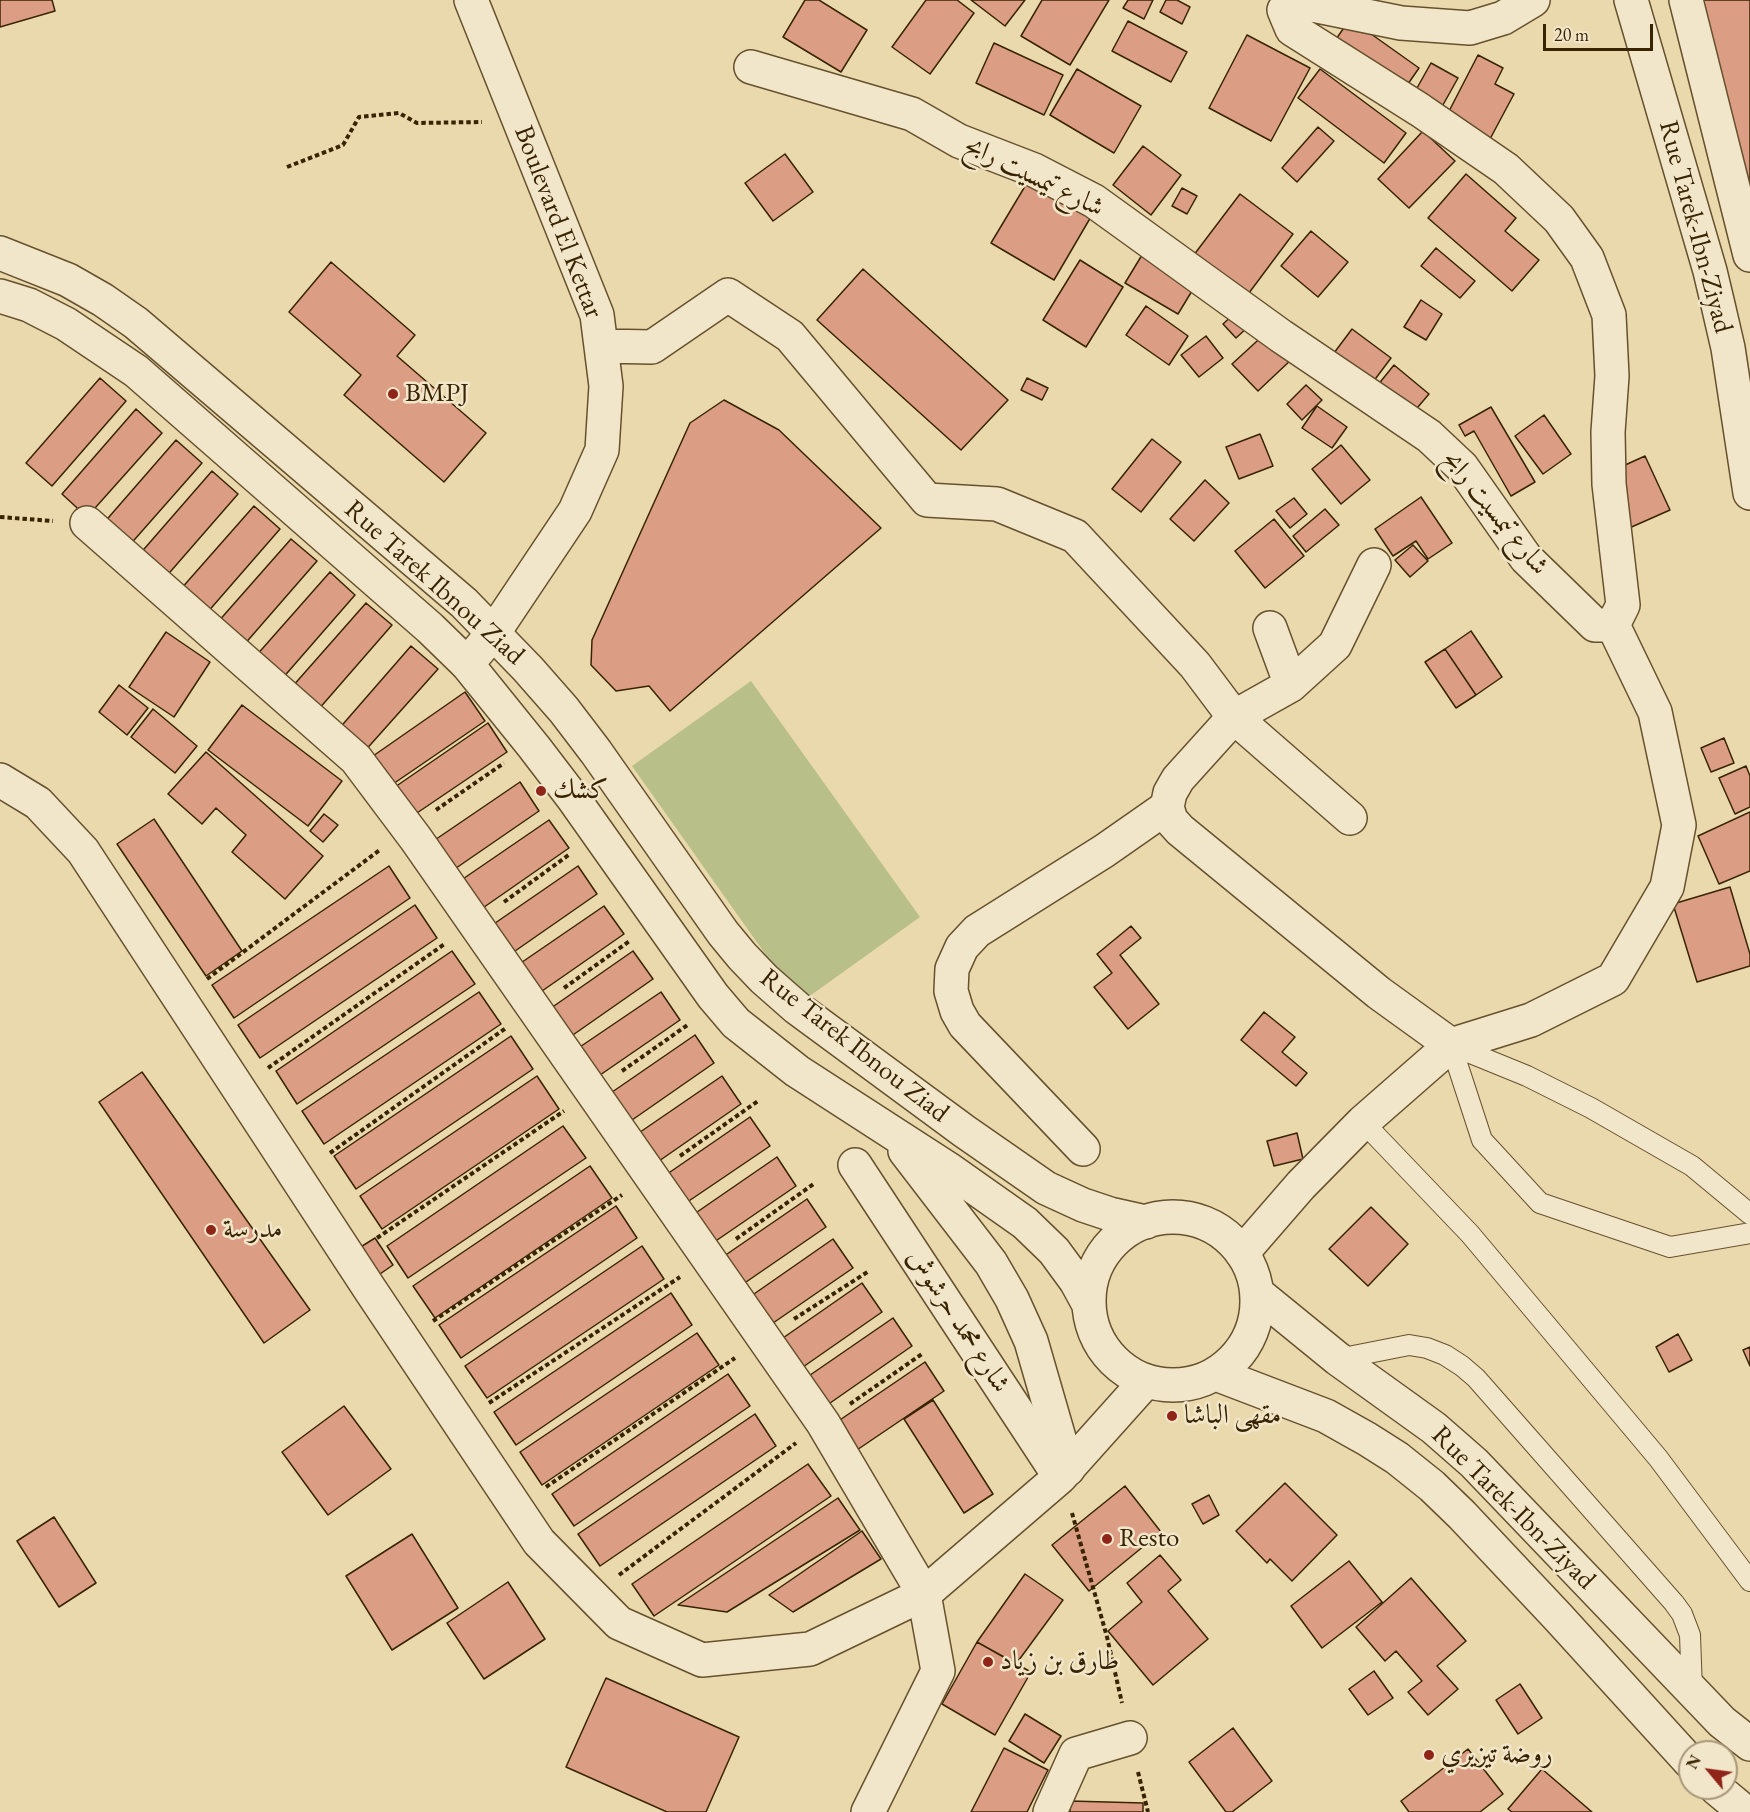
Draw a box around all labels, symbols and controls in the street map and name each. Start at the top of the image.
scale bar [1546,12,1656,50]
text: 20 m [1554,23,1589,46]
street label: Rue Tarek-Ibn-Ziyad [1651,117,1739,337]
street label: Boulevard El Kettar [506,121,610,323]
street label: شارع تيمسيت رابح [959,129,1109,225]
place label: BMPJ [405,378,469,410]
marker: BMPJ [386,387,400,401]
street label: شارع تيمسيت رابح [1435,444,1555,582]
street label: Rue Tarek Ibnou Ziad [337,494,531,672]
place label: كشك [553,775,608,807]
marker: كشك [534,784,548,798]
street label: Rue Tarek Ibnou Ziad [753,962,955,1130]
place label: مدرسة [223,1214,283,1246]
marker: مدرسة [204,1223,218,1237]
street label: شارع محمد حرشوش [899,1243,1017,1399]
place label: مقهى الباشا [1184,1400,1281,1432]
marker: مقهى الباشا [1165,1409,1179,1423]
street label: Rue Tarek-Ibn-Ziyad [1424,1419,1602,1597]
place label: Resto [1119,1523,1179,1555]
marker: Resto [1100,1532,1114,1546]
place label: طارق بن زياد [1000,1646,1119,1678]
marker: طارق بن زياد [981,1655,995,1669]
place label: روضة تيزيري [1441,1739,1553,1771]
north arrow [1678,1740,1738,1800]
marker: روضة تيزيري [1422,1748,1436,1762]
text: N [1681,1751,1706,1773]

